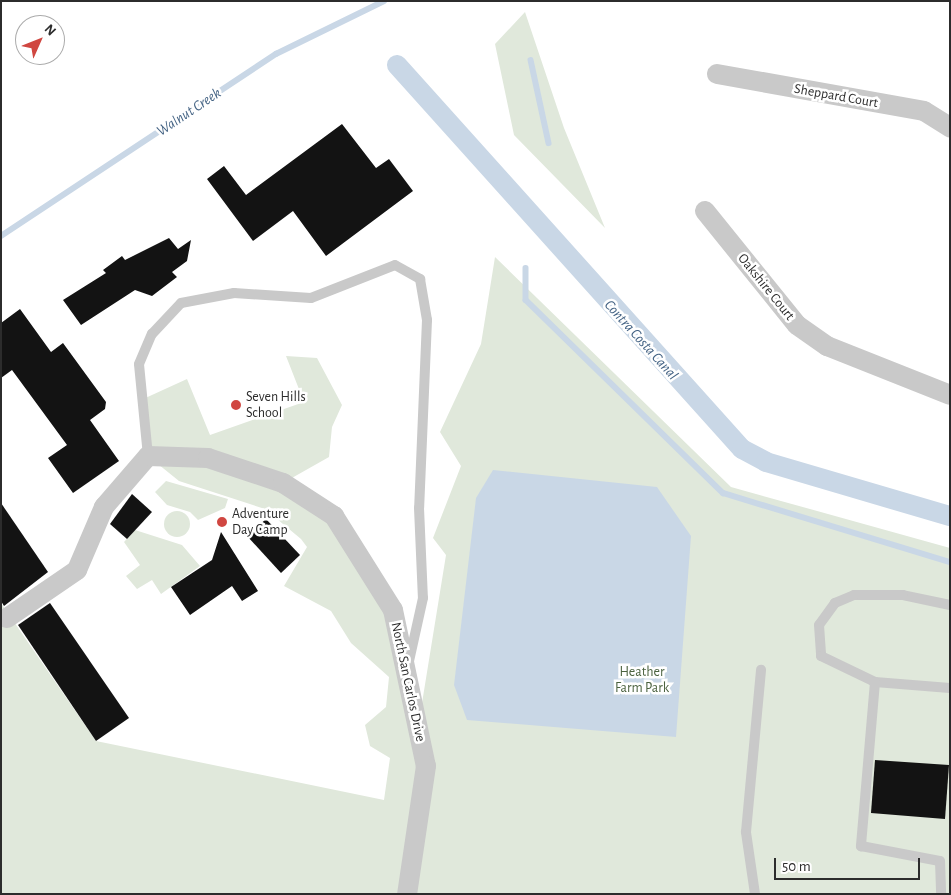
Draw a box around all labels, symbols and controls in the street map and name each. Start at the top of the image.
north arrow [15,15,65,65]
text: N [42,22,58,39]
street label: Sheppard Court [793,80,879,112]
water label: Walnut Creek [153,84,225,140]
street label: Oakshire Court [734,250,798,324]
water label: Contra Costa Canal [600,296,682,384]
place label: Seven Hills School [246,389,306,422]
marker: Seven Hills School [230,399,242,411]
place label: Adventure Day Camp [232,506,289,538]
marker: Adventure Day Camp [216,516,228,528]
street label: North San Carlos Drive [387,621,429,743]
park label: Heather Farm Park [615,664,669,696]
scale bar [776,848,922,880]
text: 50 m [782,859,811,874]

